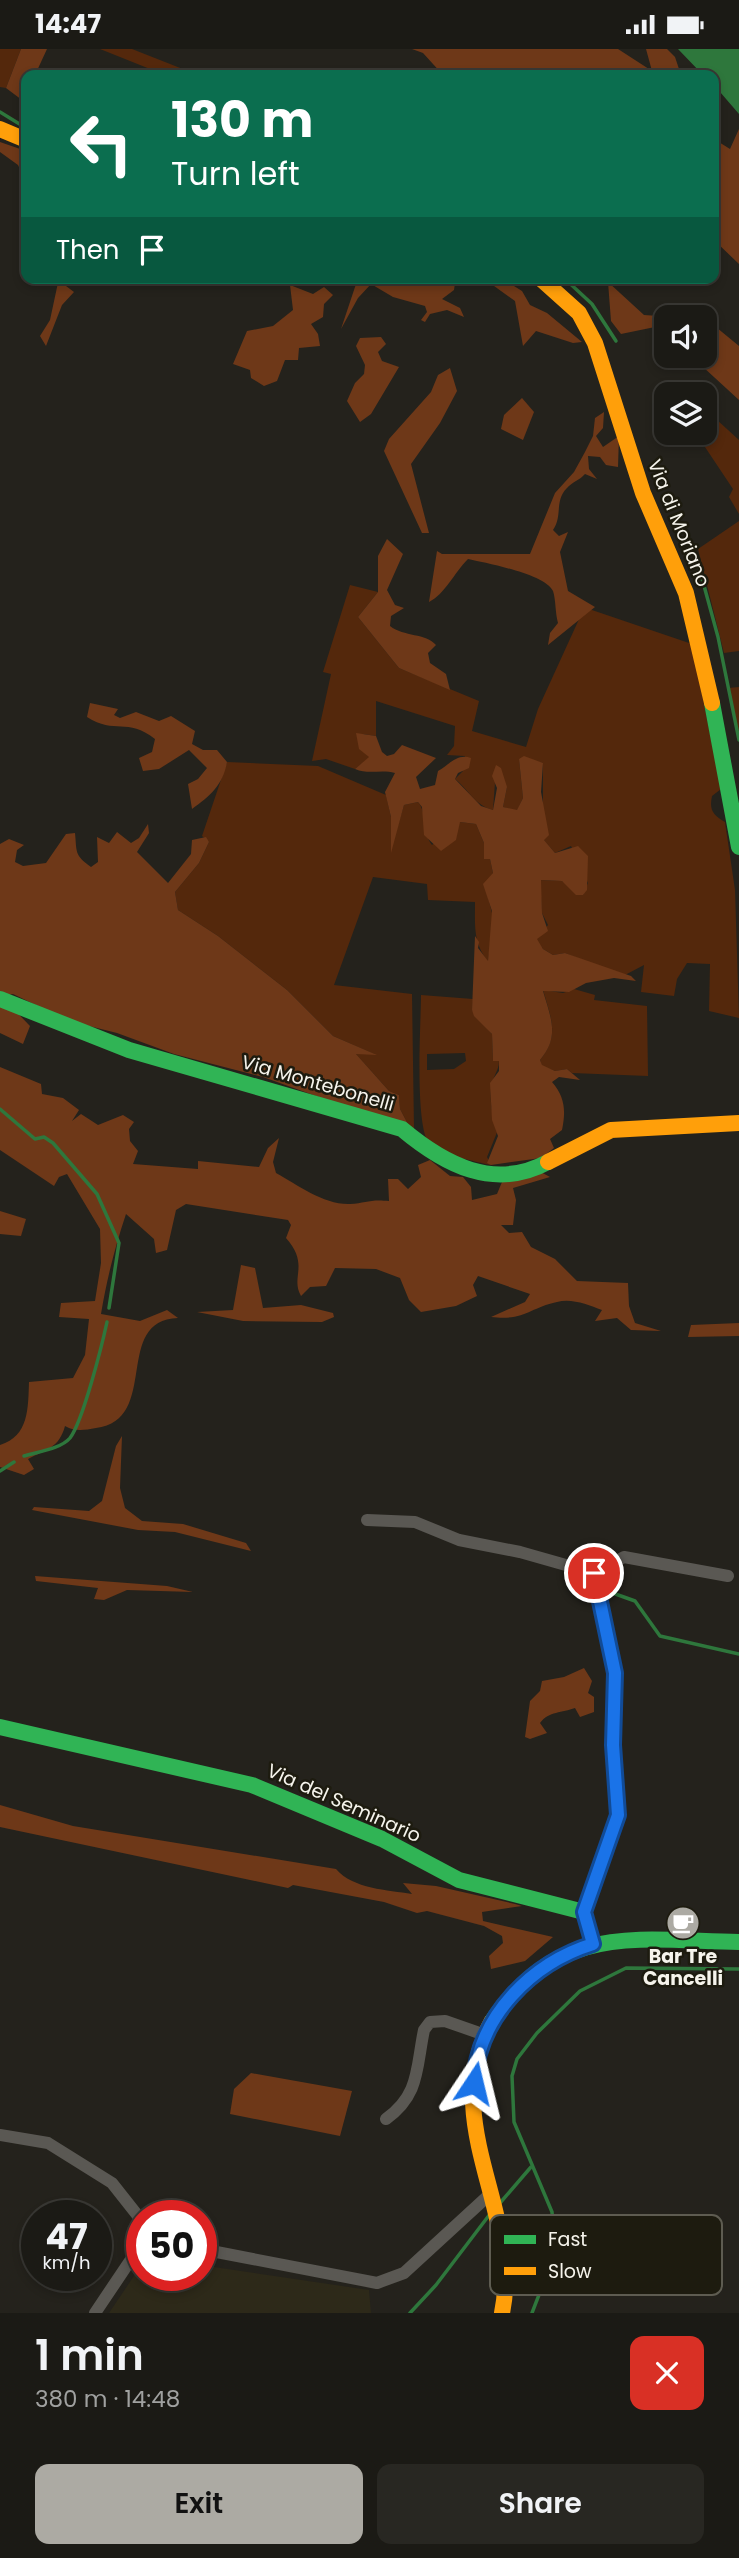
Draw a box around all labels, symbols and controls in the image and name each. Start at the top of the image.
text: 14:47 [35,6,101,42]
text: 130 m [171,86,313,154]
icon: left [56,98,147,189]
text: Turn left [171,151,300,196]
icon: arrive [133,231,171,269]
text: Then [56,232,119,268]
map controls [654,305,717,445]
button: sound [654,305,717,368]
button: layers [654,382,717,445]
street label: Via di Moriano [641,455,717,591]
street label: Via Montebonelli [238,1048,398,1118]
pin [564,1543,624,1603]
icon: arrive [575,1554,613,1592]
street label: Via del Seminario [263,1757,425,1849]
cafe icon: Bar Tre Cancelli [664,1904,702,1942]
place label: Bar Tre Cancelli [643,1943,723,1992]
position arrow [437,2046,511,2120]
speed limit sign: 50 [126,2200,217,2291]
text: 47 [45,2212,88,2261]
legend [490,2215,722,2295]
text: Fast [548,2226,587,2253]
text: km/h [43,2250,90,2275]
text: Slow [548,2258,592,2285]
text: 1 min [35,2326,144,2385]
button: close [630,2336,704,2410]
text: 380 m · 14:48 [35,2383,180,2415]
button: Exit [35,2464,363,2544]
button: Share [377,2464,704,2544]

